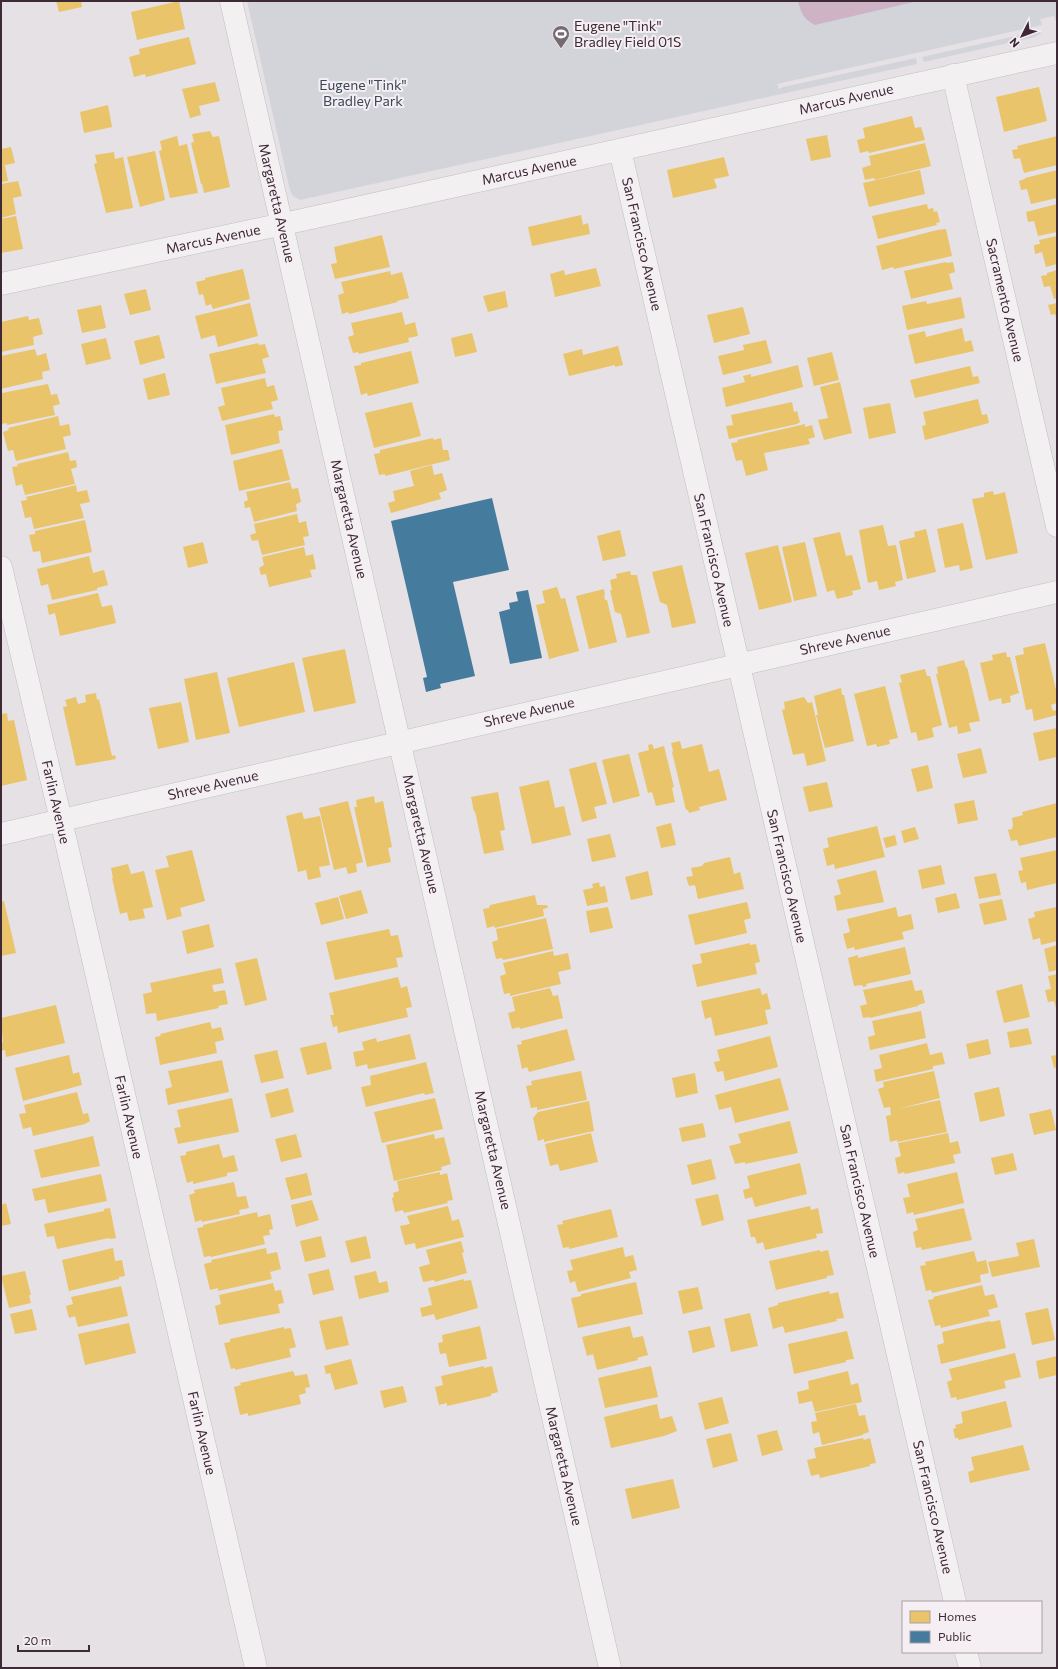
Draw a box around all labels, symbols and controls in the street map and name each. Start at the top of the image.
north arrow [1002,16,1042,56]
place label: Eugene "Tink" Bradley Field 01S [574,17,681,50]
sports icon: Eugene "Tink" Bradley Field 01S [551,24,571,49]
text: N [1007,36,1022,50]
park label: Eugene "Tink" Bradley Park [319,76,407,109]
street label: Marcus Avenue [797,79,895,118]
street label: Margaretta Avenue [256,142,299,264]
street label: Marcus Avenue [480,151,578,188]
street label: San Francisco Avenue [619,176,666,312]
street label: Marcus Avenue [164,220,262,257]
street label: Sacramento Avenue [983,236,1028,363]
street label: Margaretta Avenue [328,458,371,580]
street label: San Francisco Avenue [691,492,738,628]
street label: Shreve Avenue [798,621,892,658]
street label: Shreve Avenue [482,693,576,730]
street label: Farlin Avenue [39,758,74,845]
street label: Shreve Avenue [166,766,260,803]
street label: Margaretta Avenue [400,773,443,895]
street label: San Francisco Avenue [764,808,811,944]
street label: Farlin Avenue [112,1073,147,1160]
street label: Margaretta Avenue [472,1089,515,1211]
street label: San Francisco Avenue [837,1123,884,1259]
street label: Farlin Avenue [185,1389,220,1476]
street label: Margaretta Avenue [543,1405,586,1527]
street label: San Francisco Avenue [910,1439,957,1575]
legend [902,1601,1042,1653]
text: Homes [938,1609,976,1623]
scale bar [18,1627,89,1653]
text: Public [938,1629,971,1643]
text: 20 m [24,1633,51,1647]

